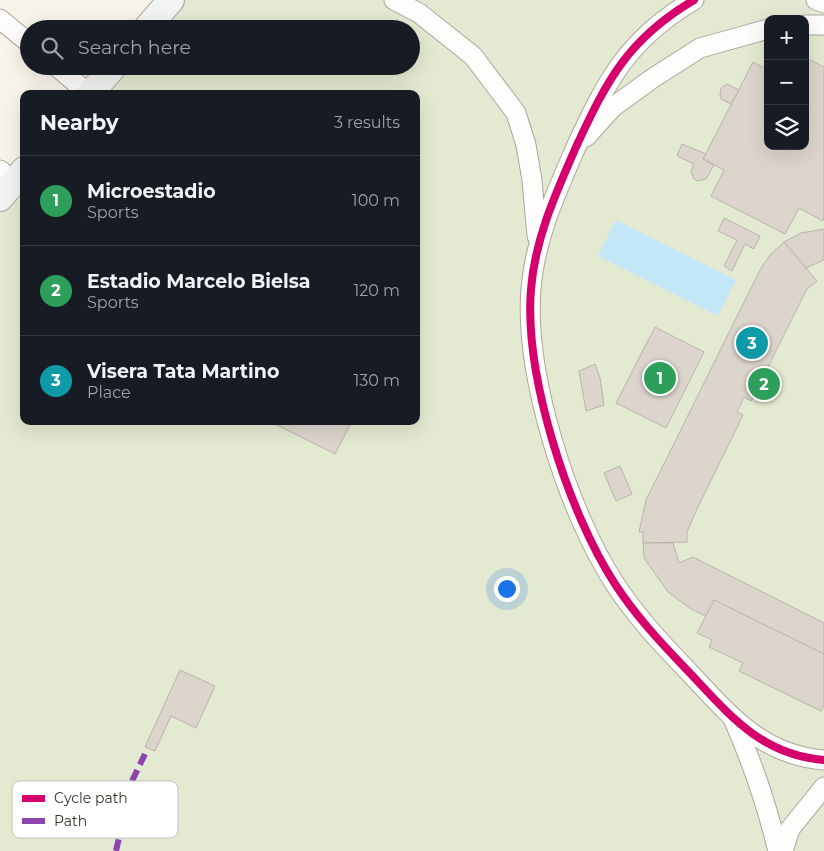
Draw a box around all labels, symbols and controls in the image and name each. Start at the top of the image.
map controls [764,15,809,150]
button: + [764,15,809,60]
search box [20,20,420,75]
icon: search [38,34,66,62]
text: Search here [78,36,191,59]
button: − [764,60,809,105]
button: layers [764,105,809,150]
text: Nearby [40,110,119,135]
text: 3 results [334,113,400,132]
text: Microestadio [87,180,216,203]
text: 1 [53,191,59,210]
text: 100 m [352,191,400,210]
text: Sports [87,203,139,222]
text: Estadio Marcelo Bielsa [87,270,310,293]
text: 2 [51,281,61,300]
text: 120 m [353,281,400,300]
text: Sports [87,293,139,312]
pin: 3 [736,324,768,362]
pin: 1 [644,359,676,397]
text: Visera Tata Martino [87,360,279,383]
pin: 2 [748,365,780,403]
text: 3 [51,371,61,390]
text: 130 m [353,371,400,390]
text: Place [87,383,131,402]
your location [494,576,520,602]
legend [12,781,178,838]
text: Cycle path [54,789,128,807]
text: Path [54,812,87,830]

